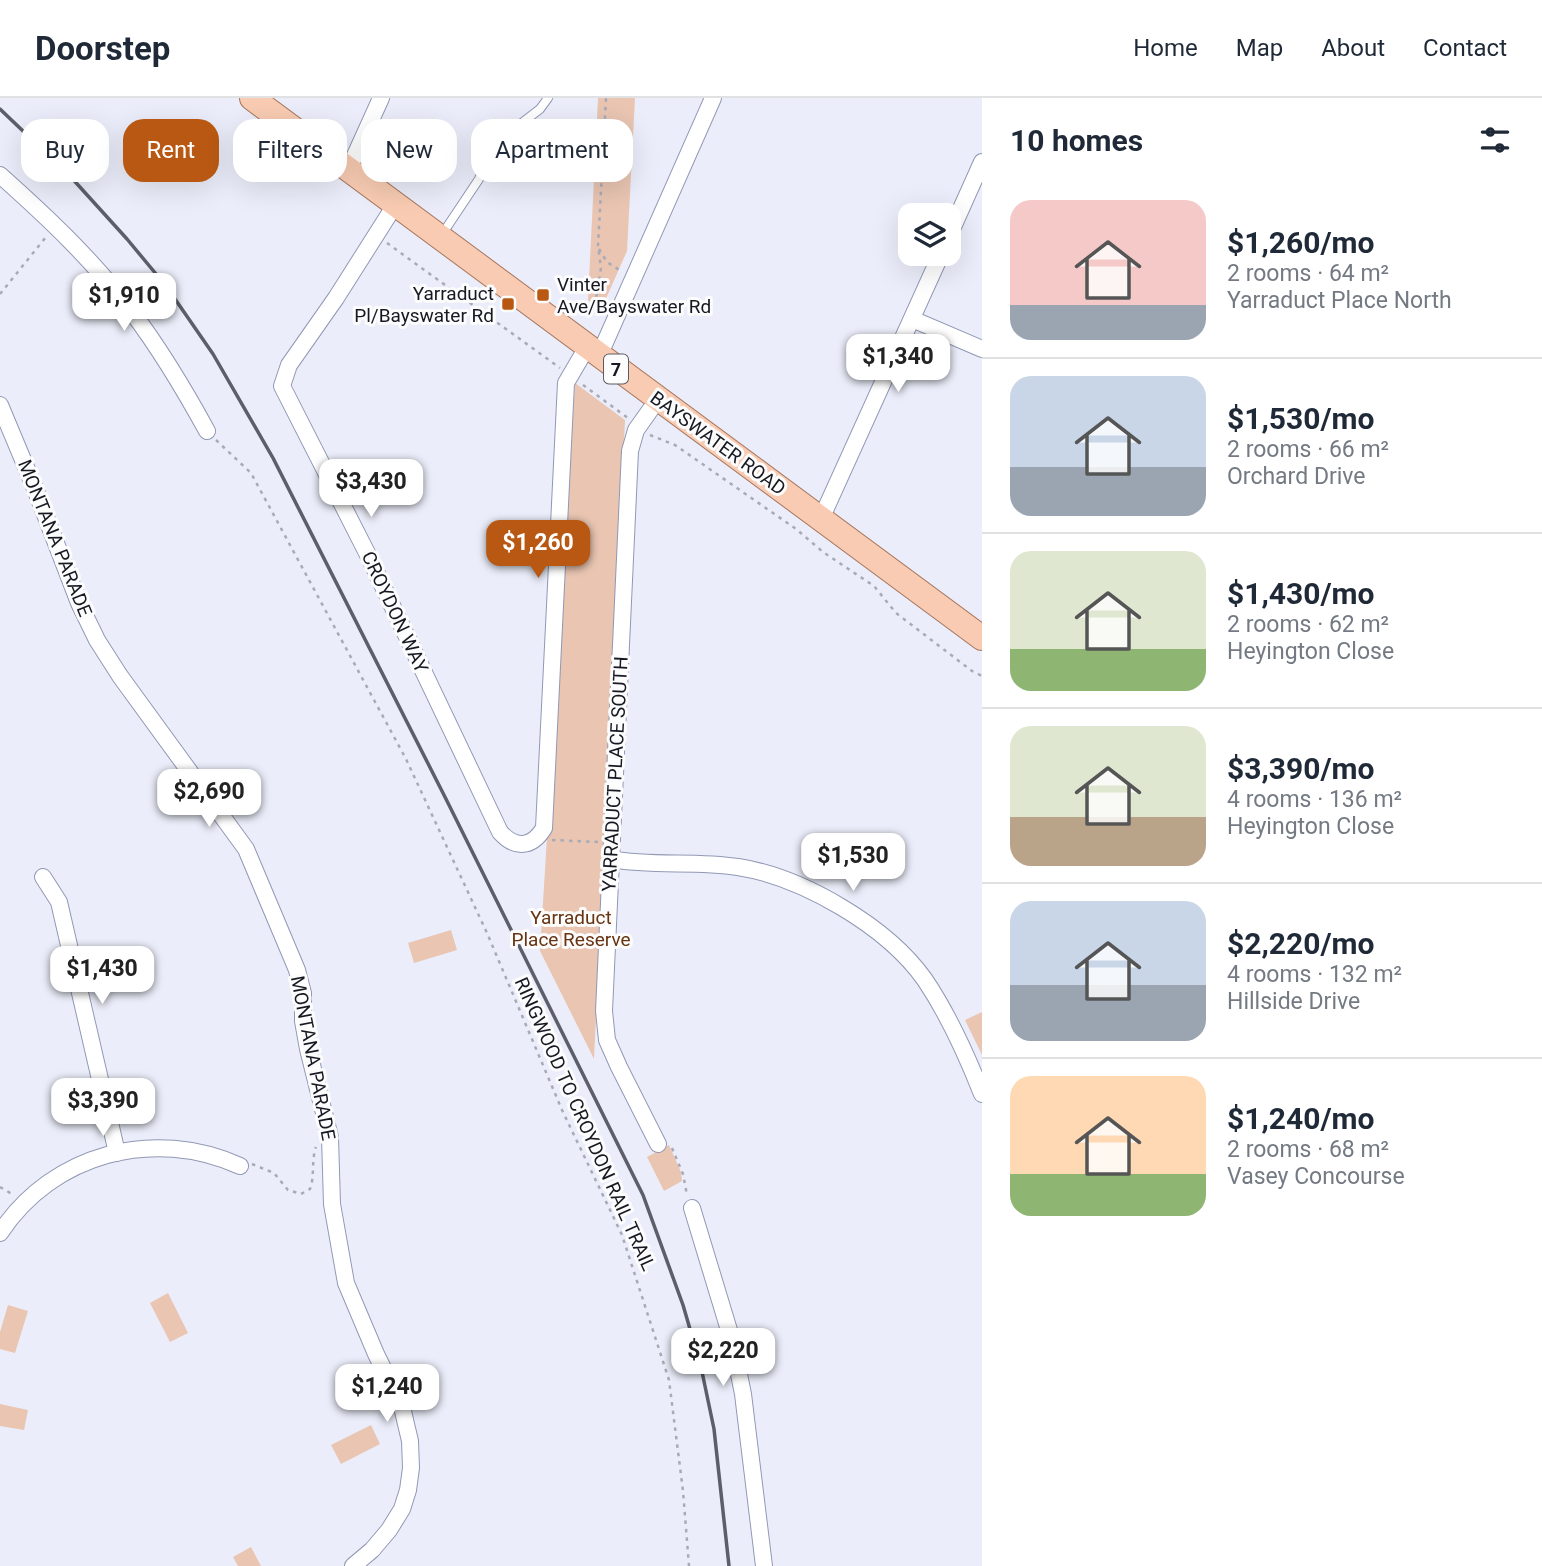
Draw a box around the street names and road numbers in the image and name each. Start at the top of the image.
road number: 7 [604,354,628,384]
street label: BAYSWATER ROAD [646,386,790,500]
street label: MONTANA PARADE [13,456,97,620]
street label: CROYDON WAY [357,548,433,677]
street label: YARRADUCT PLACE SOUTH [597,656,633,892]
street label: MONTANA PARADE [286,974,340,1142]
street label: RINGWOOD TO CROYDON RAIL TRAIL [510,974,660,1274]

